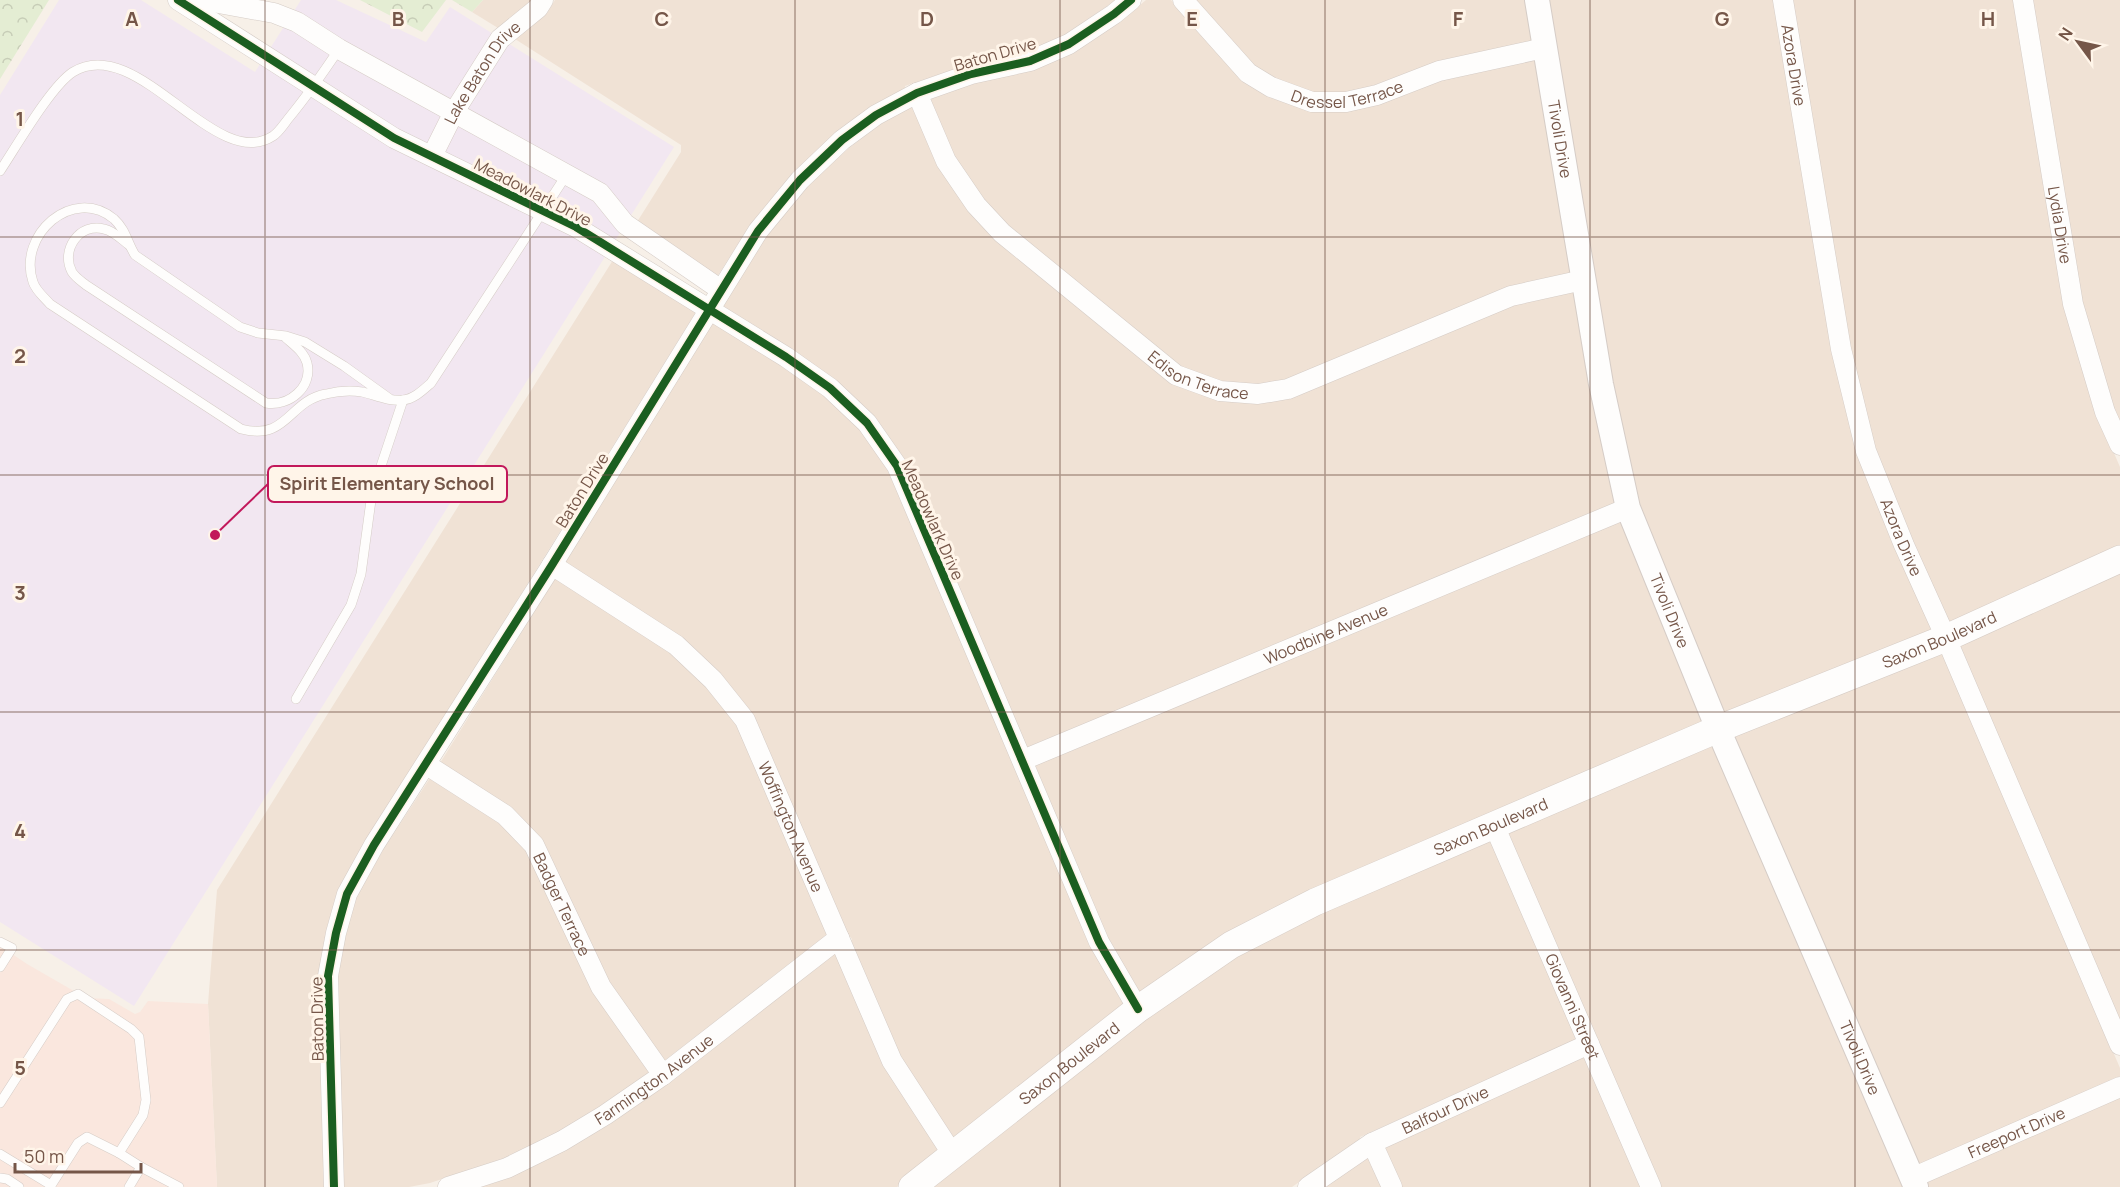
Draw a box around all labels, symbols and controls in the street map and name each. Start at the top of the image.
text: A [125,5,139,32]
text: B [392,5,405,32]
text: C [655,5,669,32]
text: D [920,5,934,32]
text: E [1186,5,1198,32]
text: F [1453,5,1464,32]
text: G [1715,5,1730,32]
text: H [1981,5,1995,32]
north arrow [2048,12,2108,72]
street label: Lake Baton Drive [439,16,525,128]
street label: Azora Drive [1776,23,1811,108]
text: N [2053,23,2078,45]
street label: Baton Drive [951,32,1039,76]
street label: Dressel Terrace [1288,75,1406,114]
street label: Tivoli Drive [1543,98,1578,180]
text: 1 [16,105,24,132]
street label: Meadowlark Drive [470,153,596,231]
street label: Lydia Drive [2043,185,2077,265]
text: 2 [14,342,26,369]
street label: Edison Terrace [1143,345,1249,404]
street label: Baton Drive [550,448,614,532]
street label: Meadowlark Drive [897,456,969,584]
callout: Spirit Elementary School [268,466,507,502]
text: Spirit Elementary School [279,471,495,495]
street label: Azora Drive [1875,495,1928,580]
street label: Tivoli Drive [1645,570,1695,651]
text: 3 [14,579,26,606]
street label: Woodbine Avenue [1260,598,1391,670]
street label: Saxon Boulevard [1879,606,2000,673]
street label: Woffington Avenue [753,758,829,895]
street label: Saxon Boulevard [1430,792,1551,861]
text: 4 [14,817,26,844]
street label: Badger Terrace [528,849,596,960]
street label: Giovanni Street [1540,950,1606,1063]
street label: Baton Drive [305,977,329,1061]
street label: Saxon Boulevard [1014,1017,1124,1110]
street label: Tivoli Drive [1834,1017,1886,1098]
street label: Farmington Avenue [590,1029,718,1130]
text: 5 [14,1054,26,1081]
street label: Balfour Drive [1398,1080,1492,1139]
street label: Freeport Drive [1964,1101,2068,1163]
scale bar [15,1136,141,1174]
text: 50 m [24,1144,64,1168]

